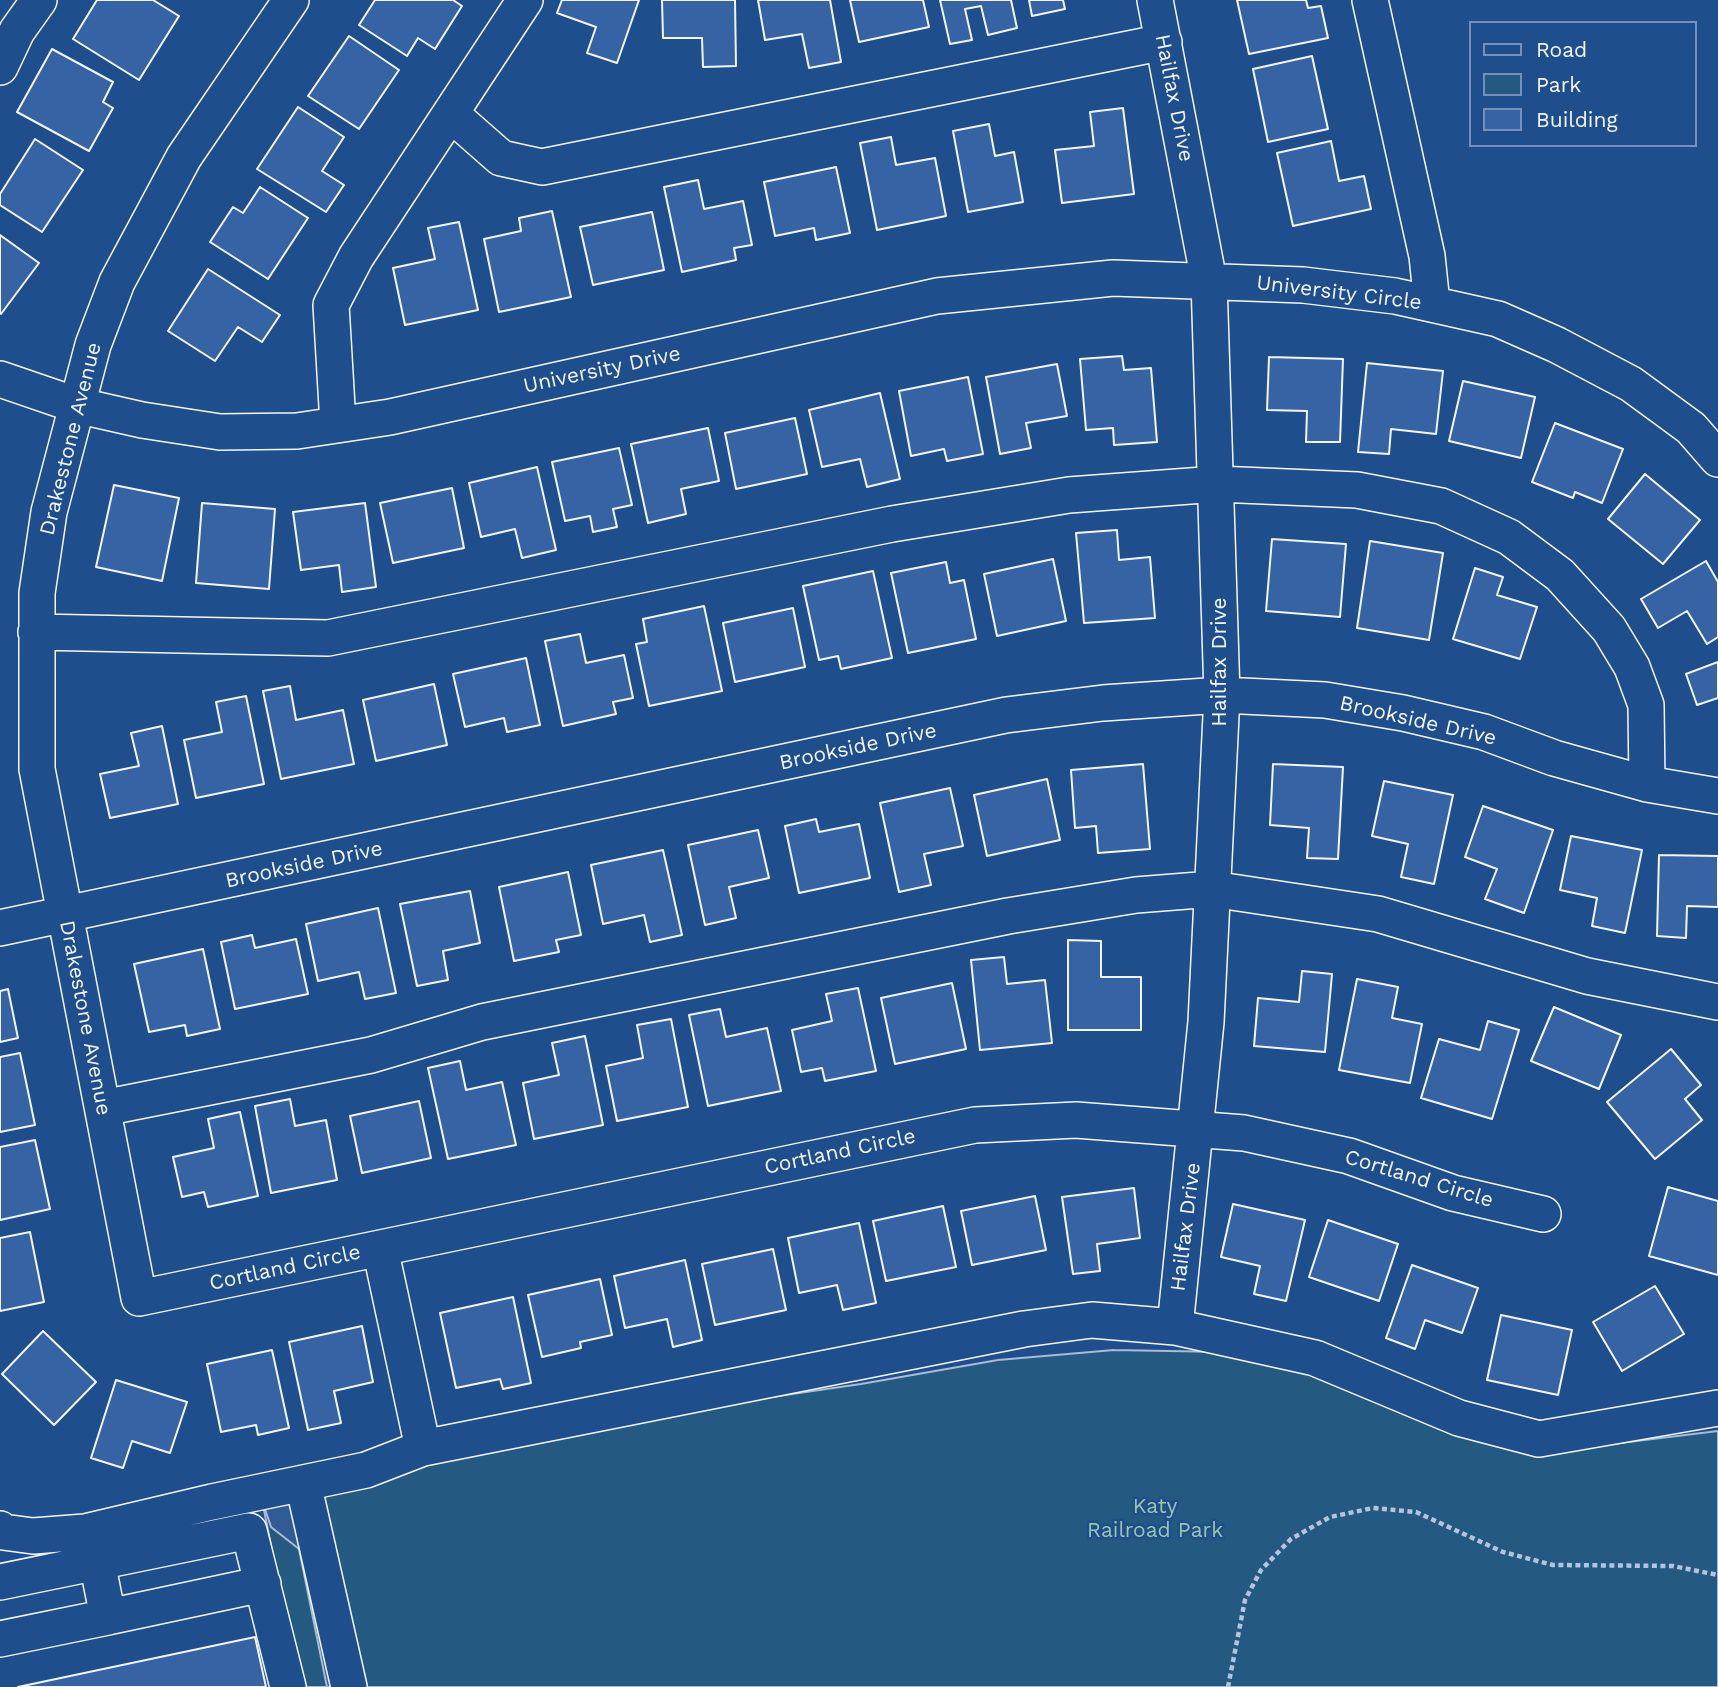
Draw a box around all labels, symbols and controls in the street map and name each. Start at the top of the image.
legend [1470,21,1697,147]
street label: Hailfax Drive [1149,32,1199,164]
text: Road [1536,37,1587,62]
text: Park [1536,72,1581,97]
text: Building [1536,107,1618,132]
street label: University Circle [1255,270,1423,316]
street label: Drakestone Avenue [35,340,107,538]
street label: University Drive [521,341,683,399]
street label: Hailfax Drive [1207,597,1233,727]
street label: Brookside Drive [1337,691,1499,751]
street label: Brookside Drive [777,718,939,776]
street label: Brookside Drive [223,836,385,894]
street label: Drakestone Avenue [54,918,116,1118]
street label: Cortland Circle [762,1124,918,1180]
street label: Cortland Circle [1342,1144,1496,1214]
street label: Hailfax Drive [1166,1161,1206,1293]
street label: Cortland Circle [207,1240,363,1296]
park label: Katy Railroad Park [1087,1494,1223,1544]

